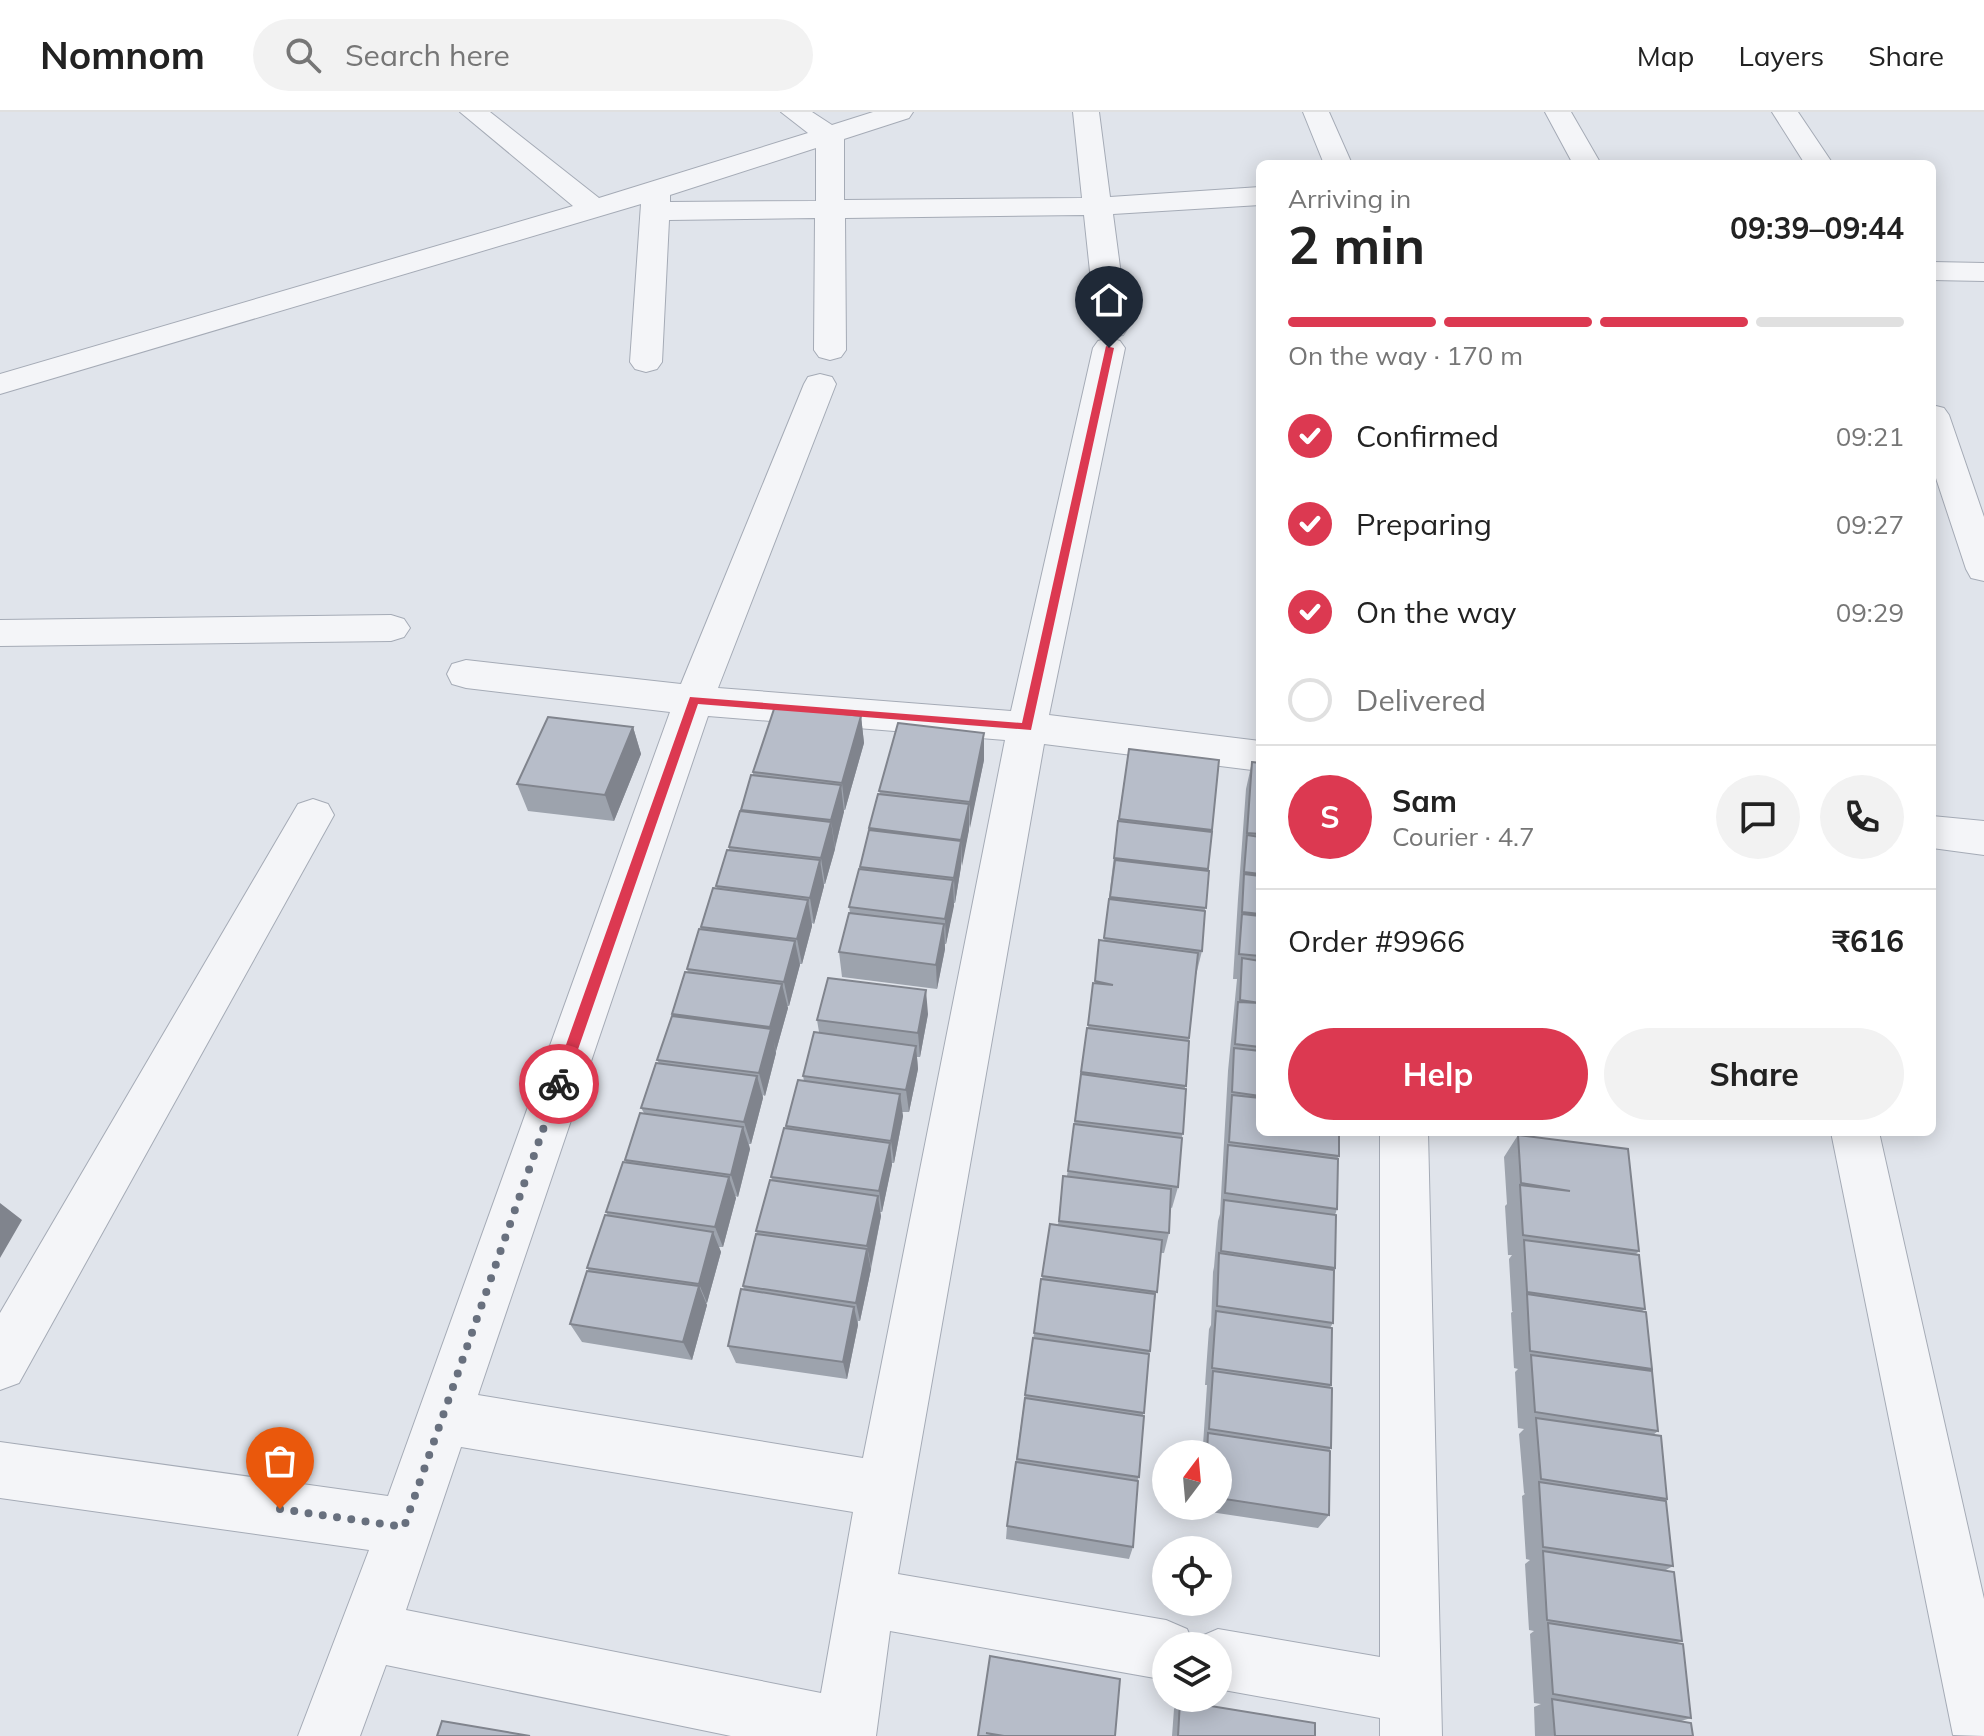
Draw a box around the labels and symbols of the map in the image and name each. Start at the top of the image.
pin [1075,266,1143,348]
courier [519,1044,599,1124]
pin [246,1427,314,1509]
north arrow [1152,1440,1232,1520]

